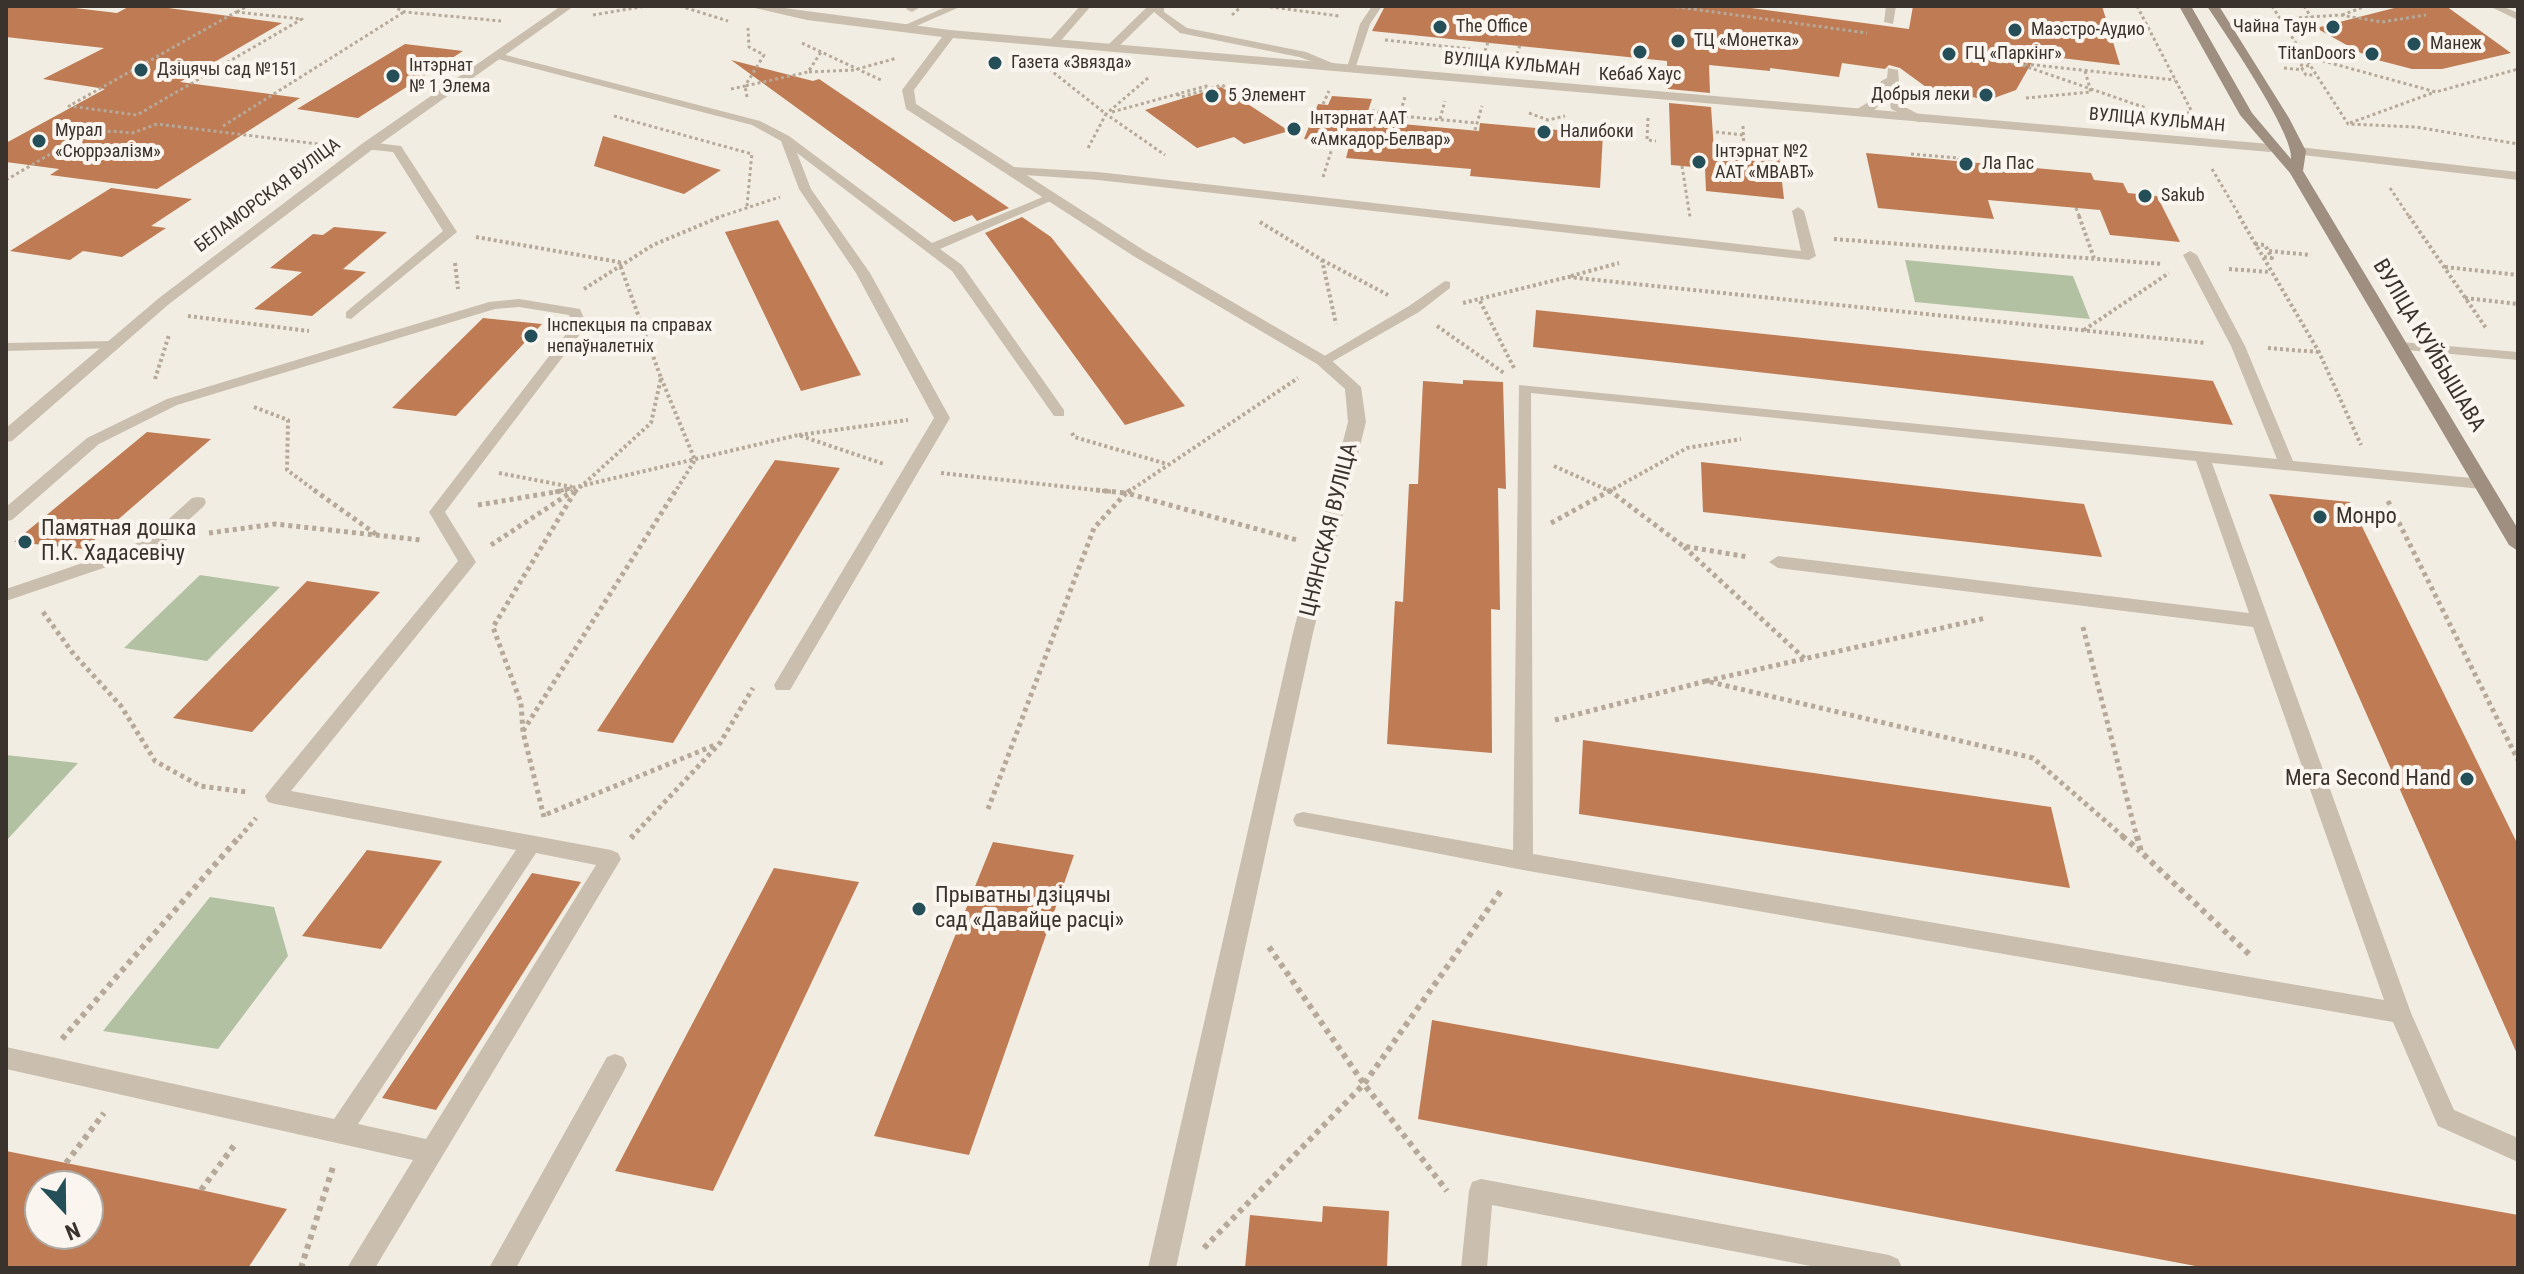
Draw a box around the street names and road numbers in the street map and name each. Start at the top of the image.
street label: ВУЛІЦА КУЛЬМАН [1443,48,1581,82]
street label: ВУЛІЦА КУЛЬМАН [2088,104,2226,138]
street label: БЕЛАМОРСКАЯ ВУЛІЦА [191,134,345,258]
street label: ВУЛІЦА КУЙБЫШАВА [2366,255,2490,437]
street label: ЦНЯНСКАЯ ВУЛІЦА [1296,440,1364,620]

